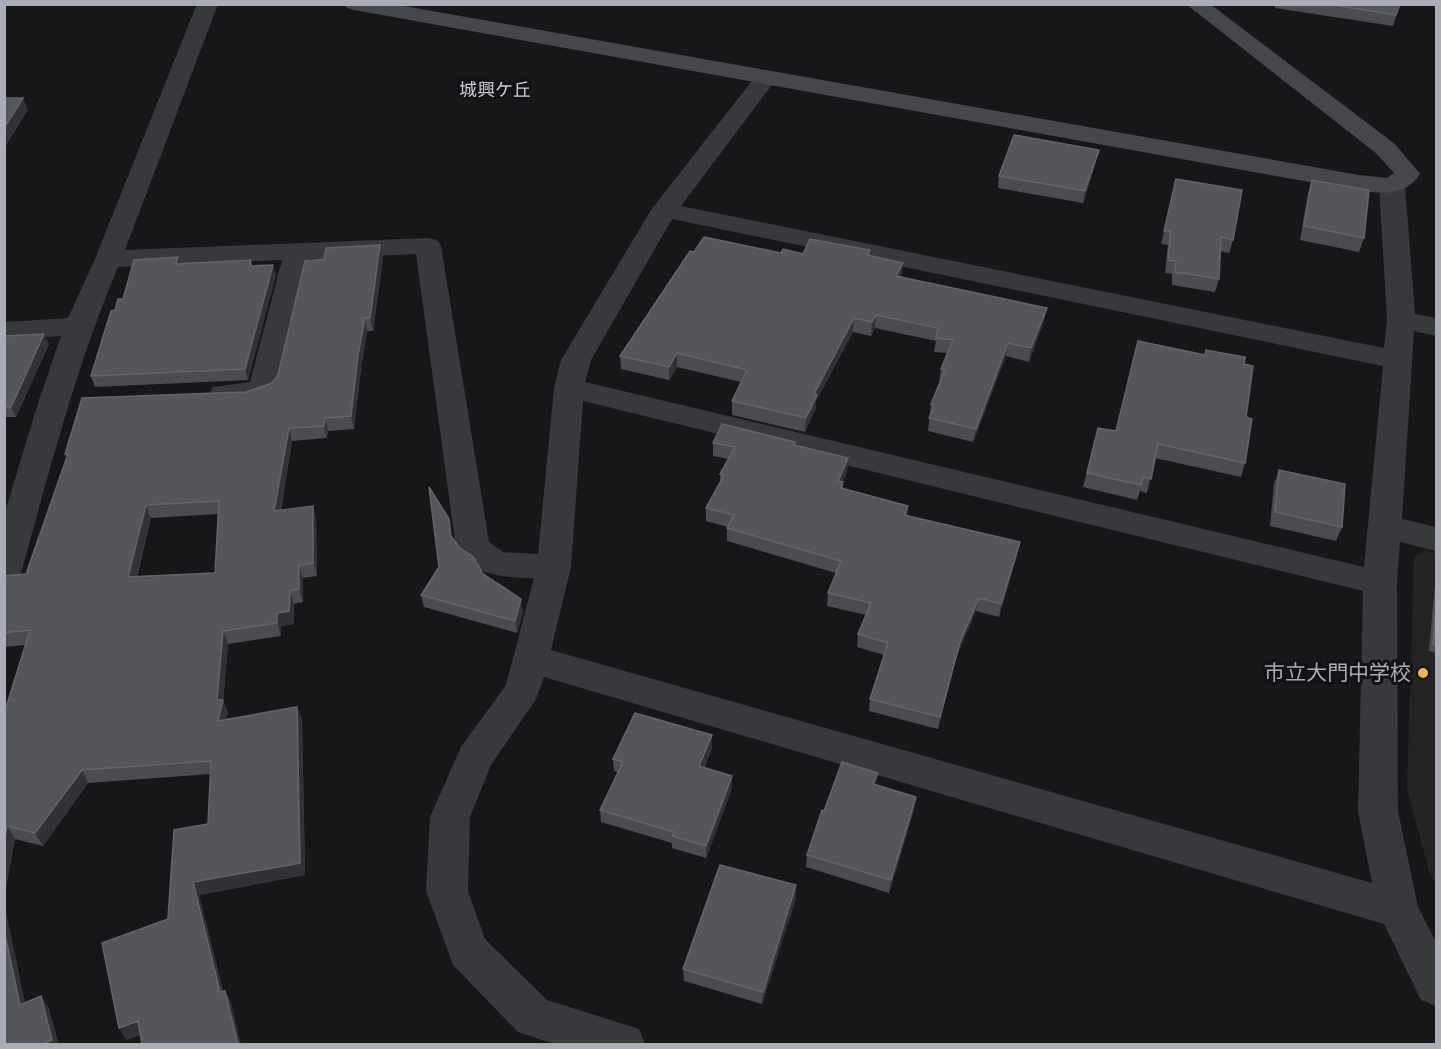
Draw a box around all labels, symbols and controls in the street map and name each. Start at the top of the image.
district label: 城興ケ丘 [459,80,531,100]
place label: 市立大門中学校 [1264,661,1411,684]
marker: 市立大門中学校 [1416,666,1430,680]

